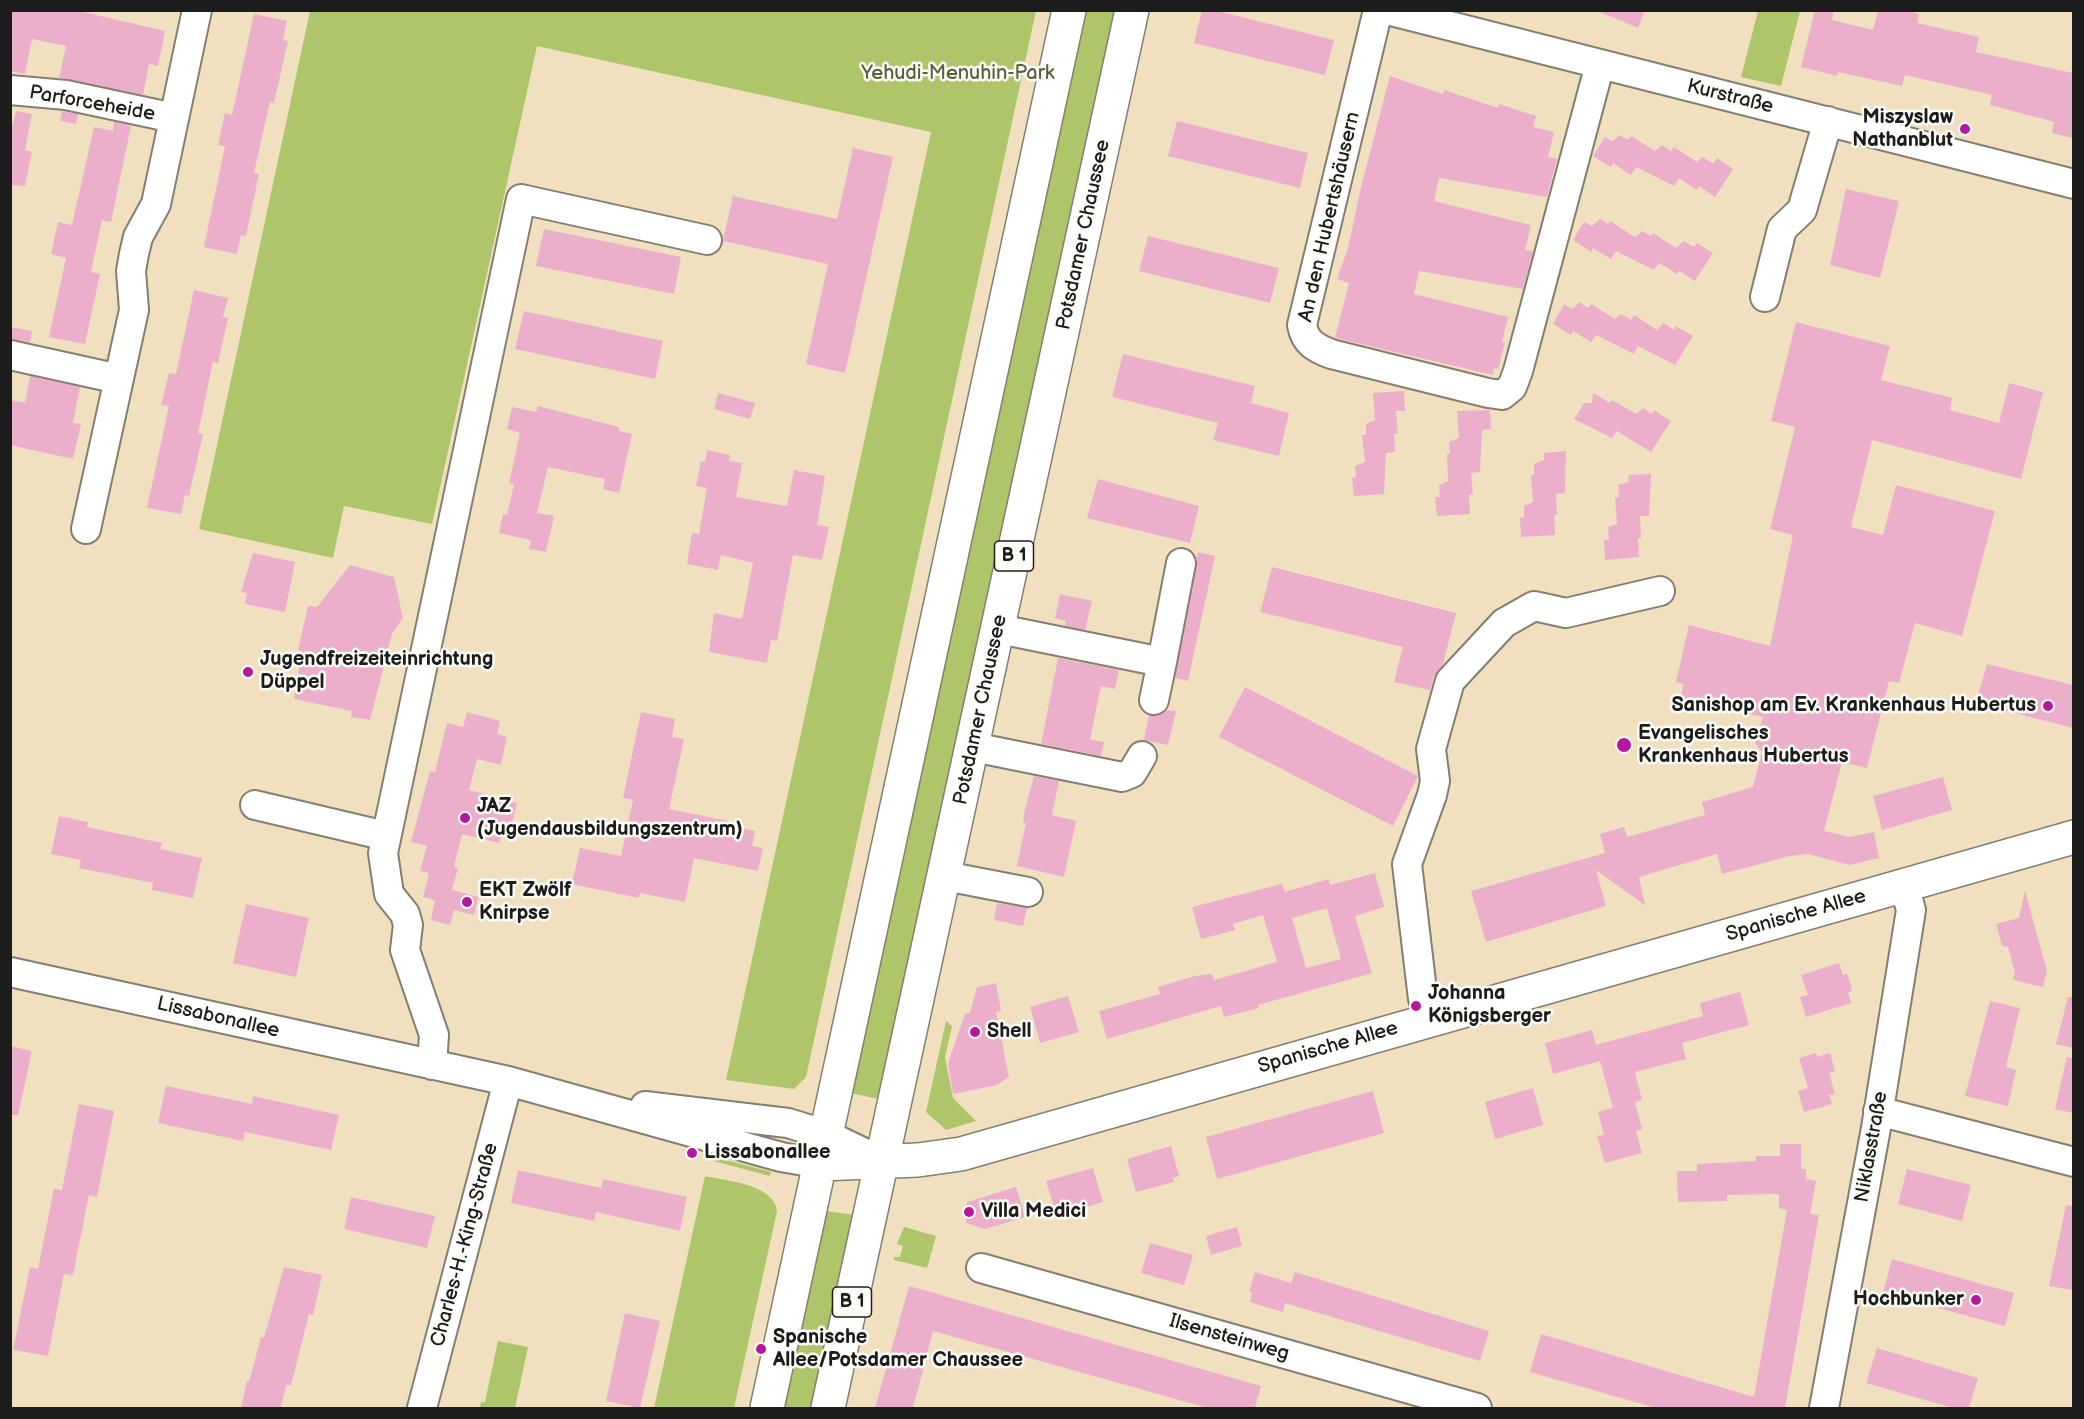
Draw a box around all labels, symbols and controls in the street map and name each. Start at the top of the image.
park label: Yehudi-Menuhin-Park [861,62,1055,86]
street label: Kurstraße [1684,75,1776,119]
street label: Parforceheide [27,81,157,127]
place label: Miszyslaw Nathanblut [1852,106,1953,153]
street label: An den Hubertshäusern [1294,110,1366,324]
marker: Miszyslaw Nathanblut [1958,122,1972,136]
street label: Potsdamer Chaussee [1052,138,1116,332]
road number: B 1 [994,541,1034,571]
street label: Potsdamer Chaussee [949,613,1013,807]
place label: Jugendfreizeiteinrichtung Düppel [260,648,493,695]
marker: Jugendfreizeiteinrichtung Düppel [241,665,255,679]
place label: Sanishop am Ev. Krankenhaus Hubertus [1671,694,2036,718]
marker: Sanishop am Ev. Krankenhaus Hubertus [2041,699,2055,713]
place label: Evangelisches Krankenhaus Hubertus [1638,722,1849,769]
marker: Evangelisches Krankenhaus Hubertus [1615,736,1633,754]
place label: JAZ (Jugendausbildungszentrum) [477,795,743,842]
marker: JAZ (Jugendausbildungszentrum) [458,811,472,825]
place label: EKT Zwölf Knirpse [479,879,571,926]
street label: Spanische Allee [1723,885,1869,947]
marker: EKT Zwölf Knirpse [460,895,474,909]
place label: Johanna Königsberger [1428,982,1551,1029]
street label: Lissabonallee [154,992,282,1044]
marker: Johanna Königsberger [1409,999,1423,1013]
street label: Spanische Allee [1255,1017,1401,1079]
place label: Shell [987,1020,1032,1044]
marker: Shell [968,1025,982,1039]
street label: Niklasstraße [1850,1090,1894,1204]
street label: Charles-H.-King-Straße [426,1140,504,1350]
place label: Lissabonallee [704,1141,830,1165]
marker: Lissabonallee [685,1146,699,1160]
place label: Villa Medici [981,1200,1086,1224]
marker: Villa Medici [962,1205,976,1219]
road number: B 1 [832,1287,872,1317]
place label: Hochbunker [1853,1288,1964,1312]
marker: Hochbunker [1969,1293,1983,1307]
street label: Ilsensteinweg [1166,1309,1292,1367]
place label: Spanische Allee/Potsdamer Chaussee [773,1326,1023,1373]
marker: Spanische Allee/Potsdamer Chaussee [754,1342,768,1356]

